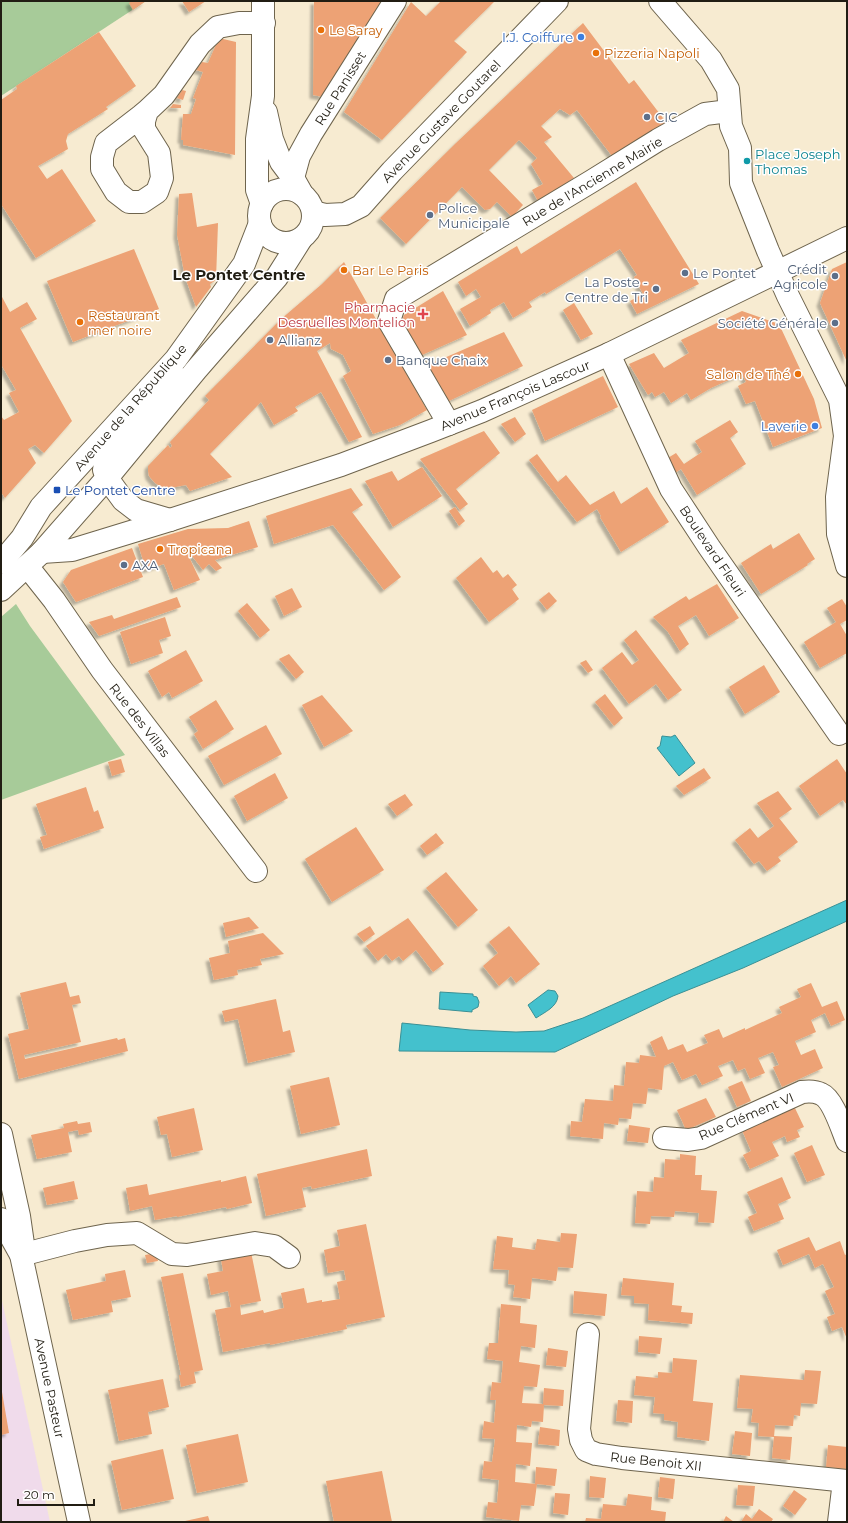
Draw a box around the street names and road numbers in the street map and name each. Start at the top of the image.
street label: Rue Panisset [311,48,369,128]
street label: Avenue Gustave Goutarel [378,56,504,186]
street label: Rue de l'Ancienne Mairie [519,133,665,229]
street label: Avenue de la République [70,340,190,474]
street label: Avenue François Lascour [438,356,592,434]
street label: Boulevard Fleuri [677,502,749,600]
street label: Rue des Villas [106,680,174,760]
street label: Rue Clément VI [696,1089,796,1143]
street label: Avenue Pasteur [32,1336,68,1440]
street label: Rue Benoit XII [609,1448,703,1474]

